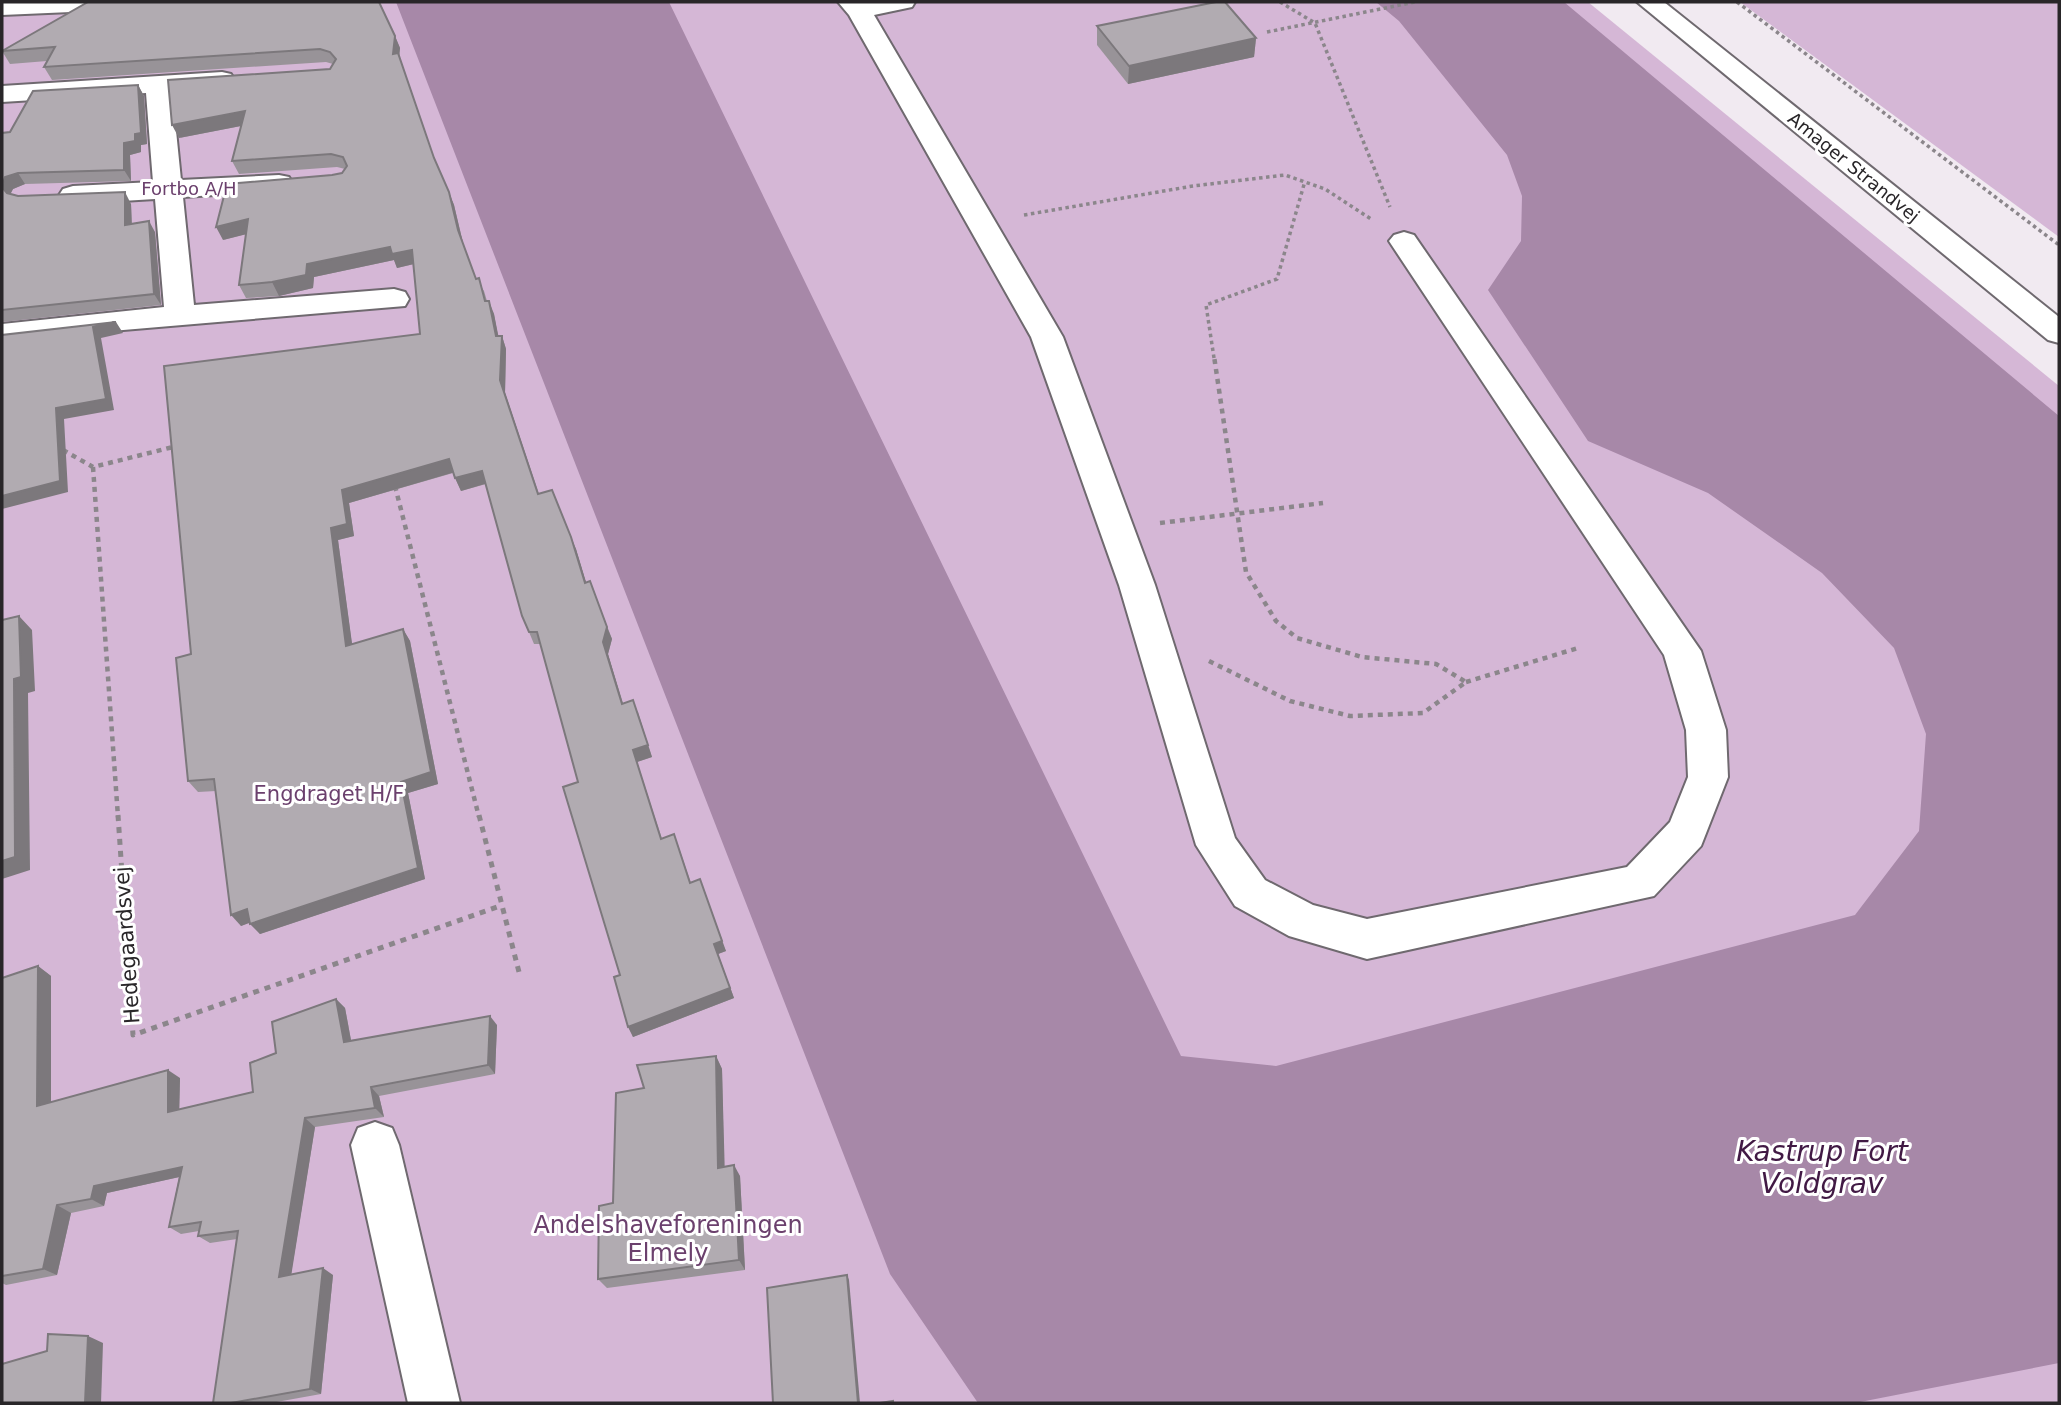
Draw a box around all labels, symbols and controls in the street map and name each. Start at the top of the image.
street label: Amager Strandvej [1784,108,1924,226]
park label: Fortbo A/H [141,178,237,199]
park label: Engdraget H/F [254,782,404,806]
street label: Hedegaardsvej [110,865,144,1025]
water label: Kastrup Fort Voldgrav [1736,1135,1909,1200]
park label: Andelshaveforeningen Elmely [533,1211,803,1267]

